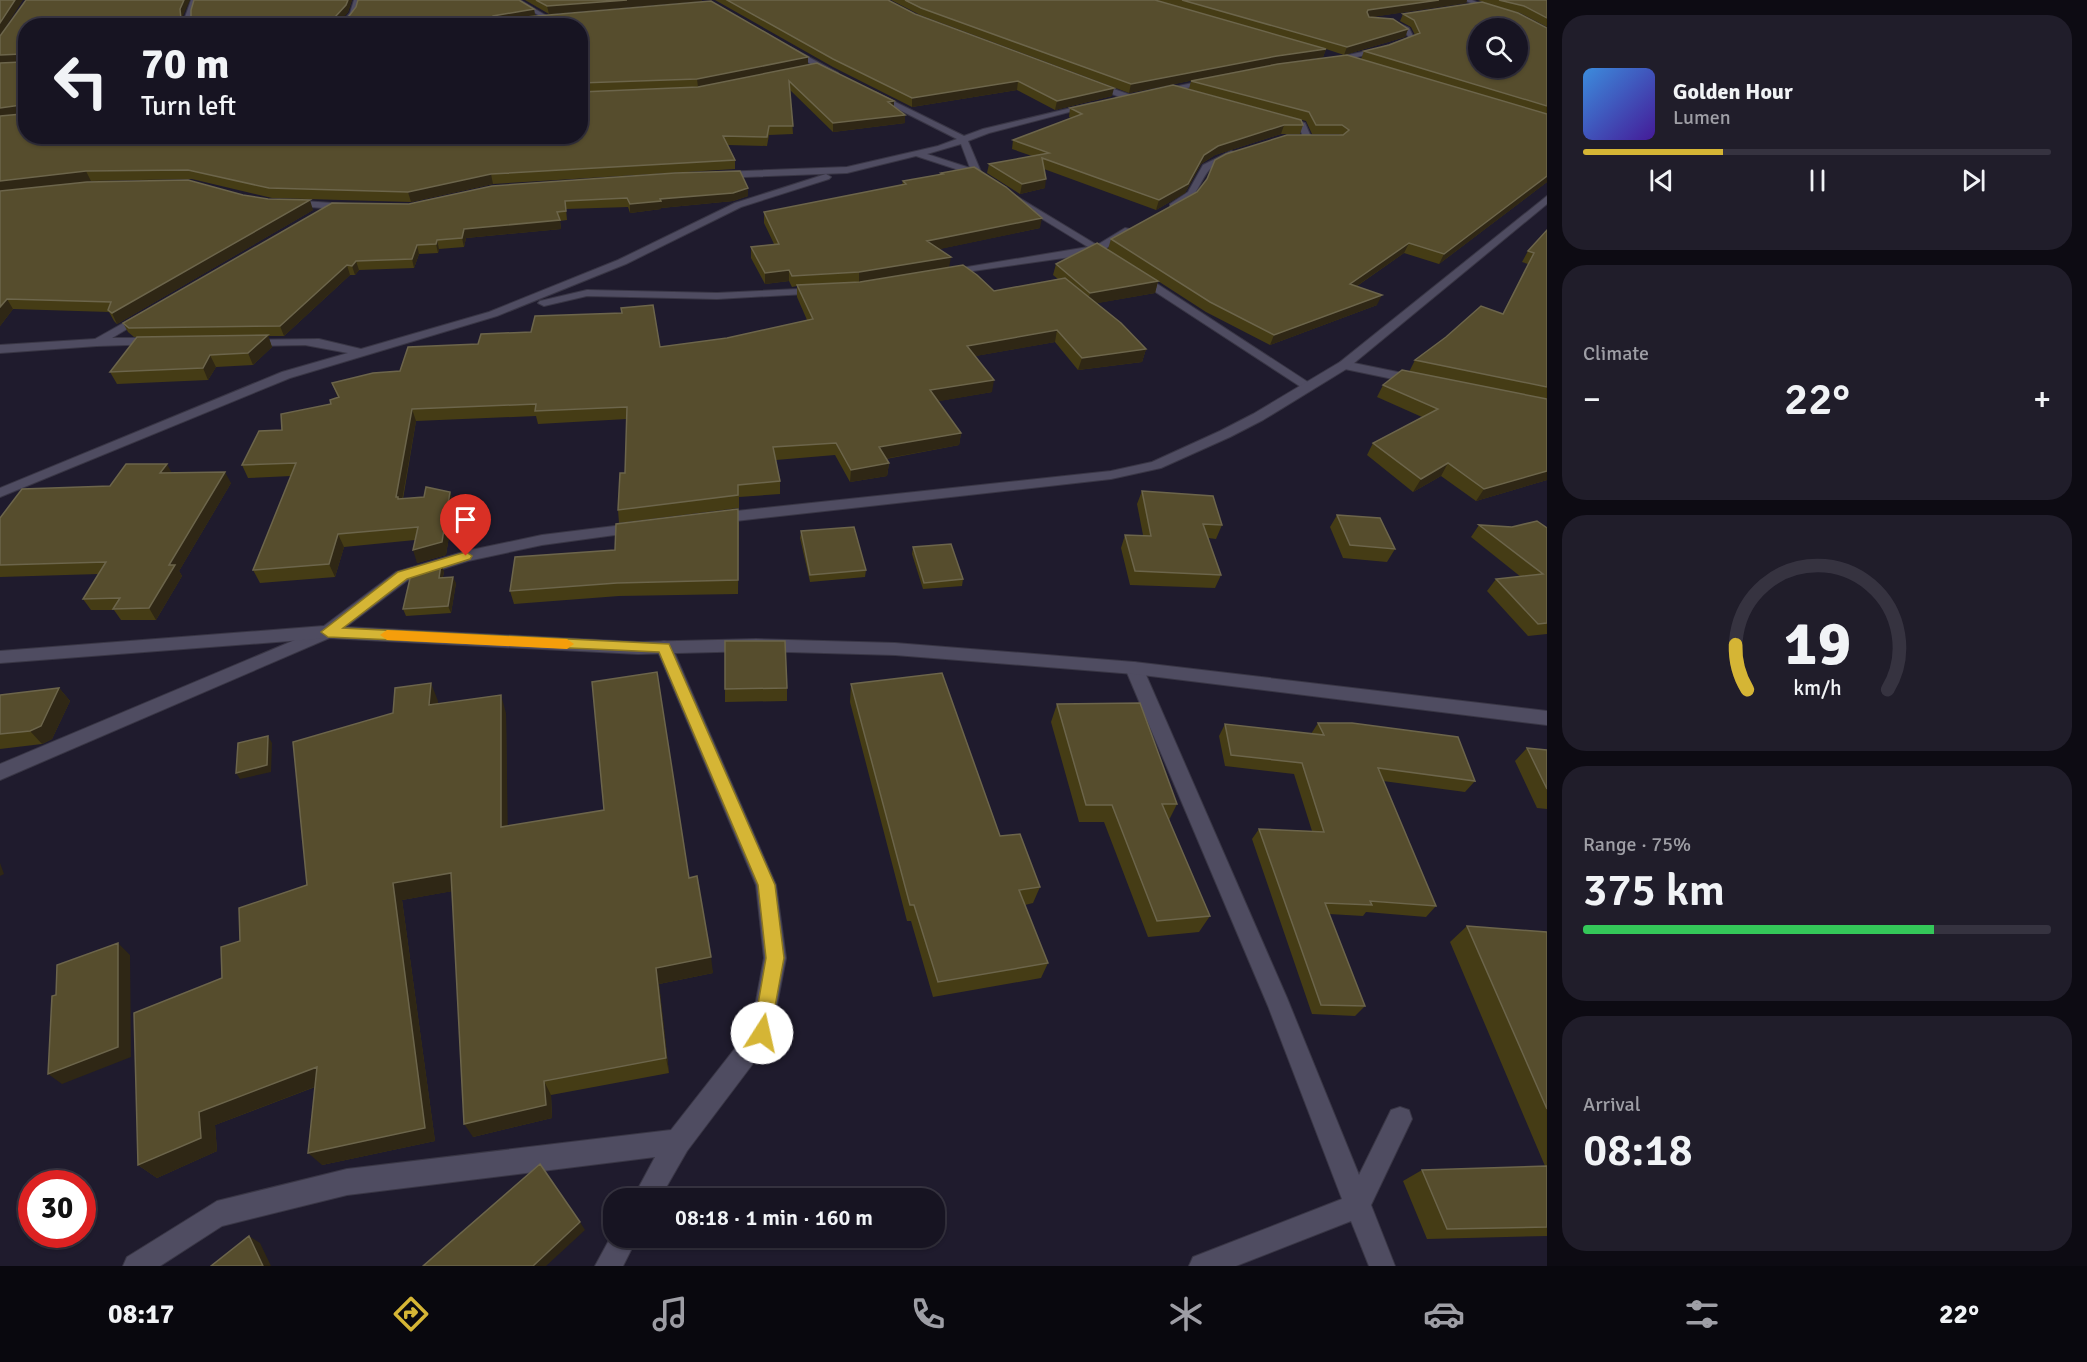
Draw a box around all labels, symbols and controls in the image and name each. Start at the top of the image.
map controls [1468,18,1528,78]
button: search [1468,18,1528,78]
text: 70 m [141,39,230,90]
icon: left [42,42,120,120]
text: Golden Hour [1673,78,1793,105]
text: Turn left [141,90,236,123]
text: Lumen [1673,105,1731,130]
icon: previous [1645,164,1678,197]
icon: pause [1801,164,1834,197]
icon: next [1957,164,1990,197]
text: Climate [1583,341,1649,366]
text: 22° [1784,372,1850,427]
text: − [1583,379,1601,420]
text: + [2033,379,2051,420]
pin [440,494,491,556]
icon: arrive [449,503,482,536]
text: 19 [1783,605,1851,682]
text: km/h [1793,675,1841,701]
text: Range · 75% [1583,832,1691,857]
text: 375 km [1583,863,1725,918]
position arrow [730,1001,794,1065]
text: Arrival [1583,1092,1641,1117]
text: 08:18 [1583,1123,1693,1178]
speed limit sign: 30 [18,1170,96,1248]
text: 08:18 · 1 min · 160 m [675,1204,873,1231]
icon: directions [390,1293,432,1335]
icon: music [649,1293,691,1335]
icon: phone [907,1293,949,1335]
icon: climate [1165,1293,1207,1335]
icon: car [1423,1293,1465,1335]
icon: filters [1681,1293,1723,1335]
text: 08:17 [108,1298,174,1331]
text: 22° [1939,1298,1979,1331]

